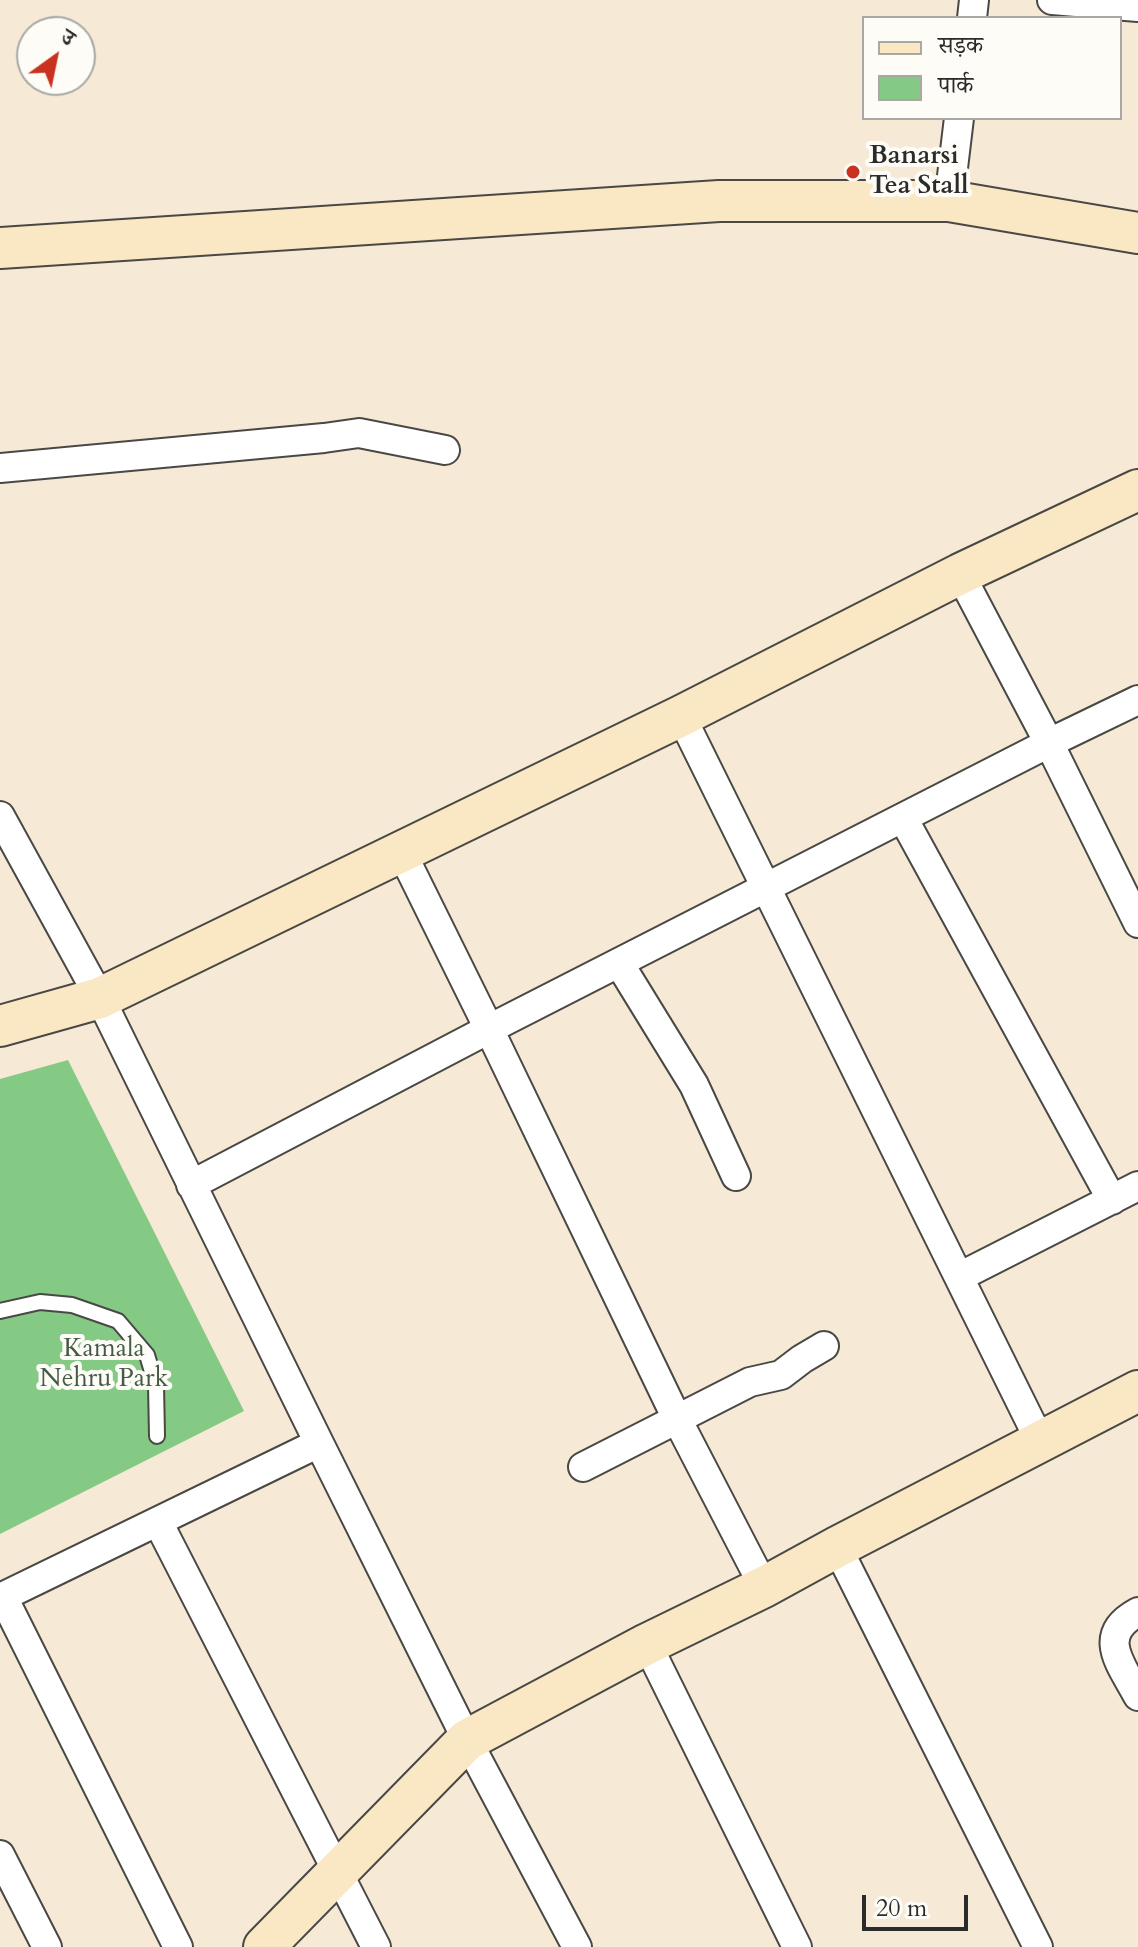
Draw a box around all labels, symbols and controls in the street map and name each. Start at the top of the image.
north arrow [16,16,96,96]
legend [862,16,1122,120]
text: उ [55,22,81,53]
text: सड़क [938,29,983,62]
text: पार्क [938,69,973,102]
place label: Banarsi Tea Stall [869,141,969,202]
marker: Banarsi Tea Stall [844,163,862,181]
park label: Kamala Nehru Park [40,1334,168,1396]
scale bar [866,1879,972,1929]
text: 20 m [876,1892,927,1925]

